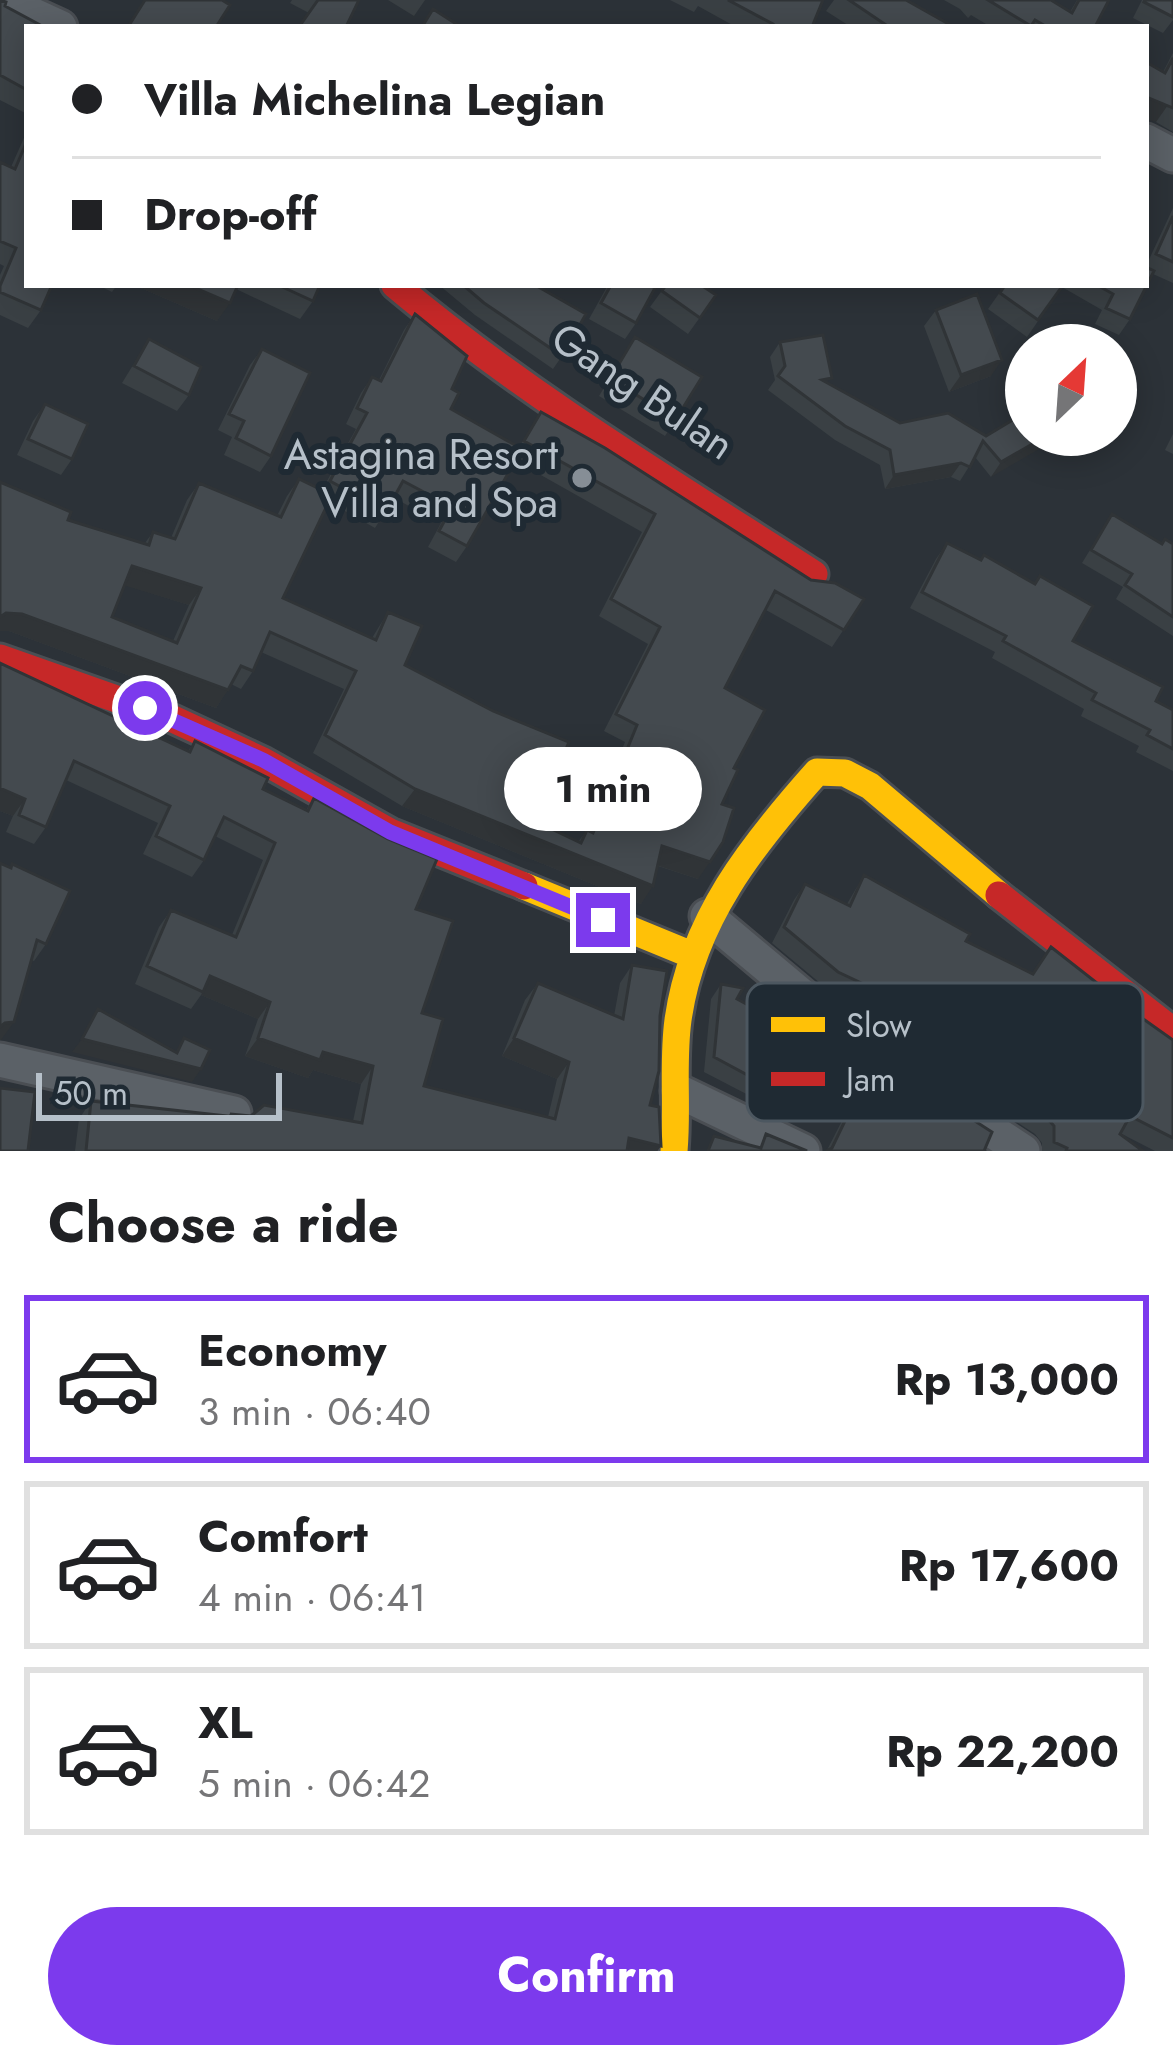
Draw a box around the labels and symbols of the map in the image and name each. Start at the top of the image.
street label: Gang Bulan [539,307,747,475]
north arrow [1005,324,1137,456]
place label: Astagina Resort Villa and Spa [284,424,558,533]
marker: Astagina Resort Villa and Spa [569,465,595,491]
route start [118,681,172,735]
callout: 1 min [504,746,702,830]
route end [576,893,630,947]
legend [747,983,1143,1121]
text: Slow [846,1002,912,1049]
text: Jam [842,1056,896,1103]
scale bar [36,1067,282,1120]

